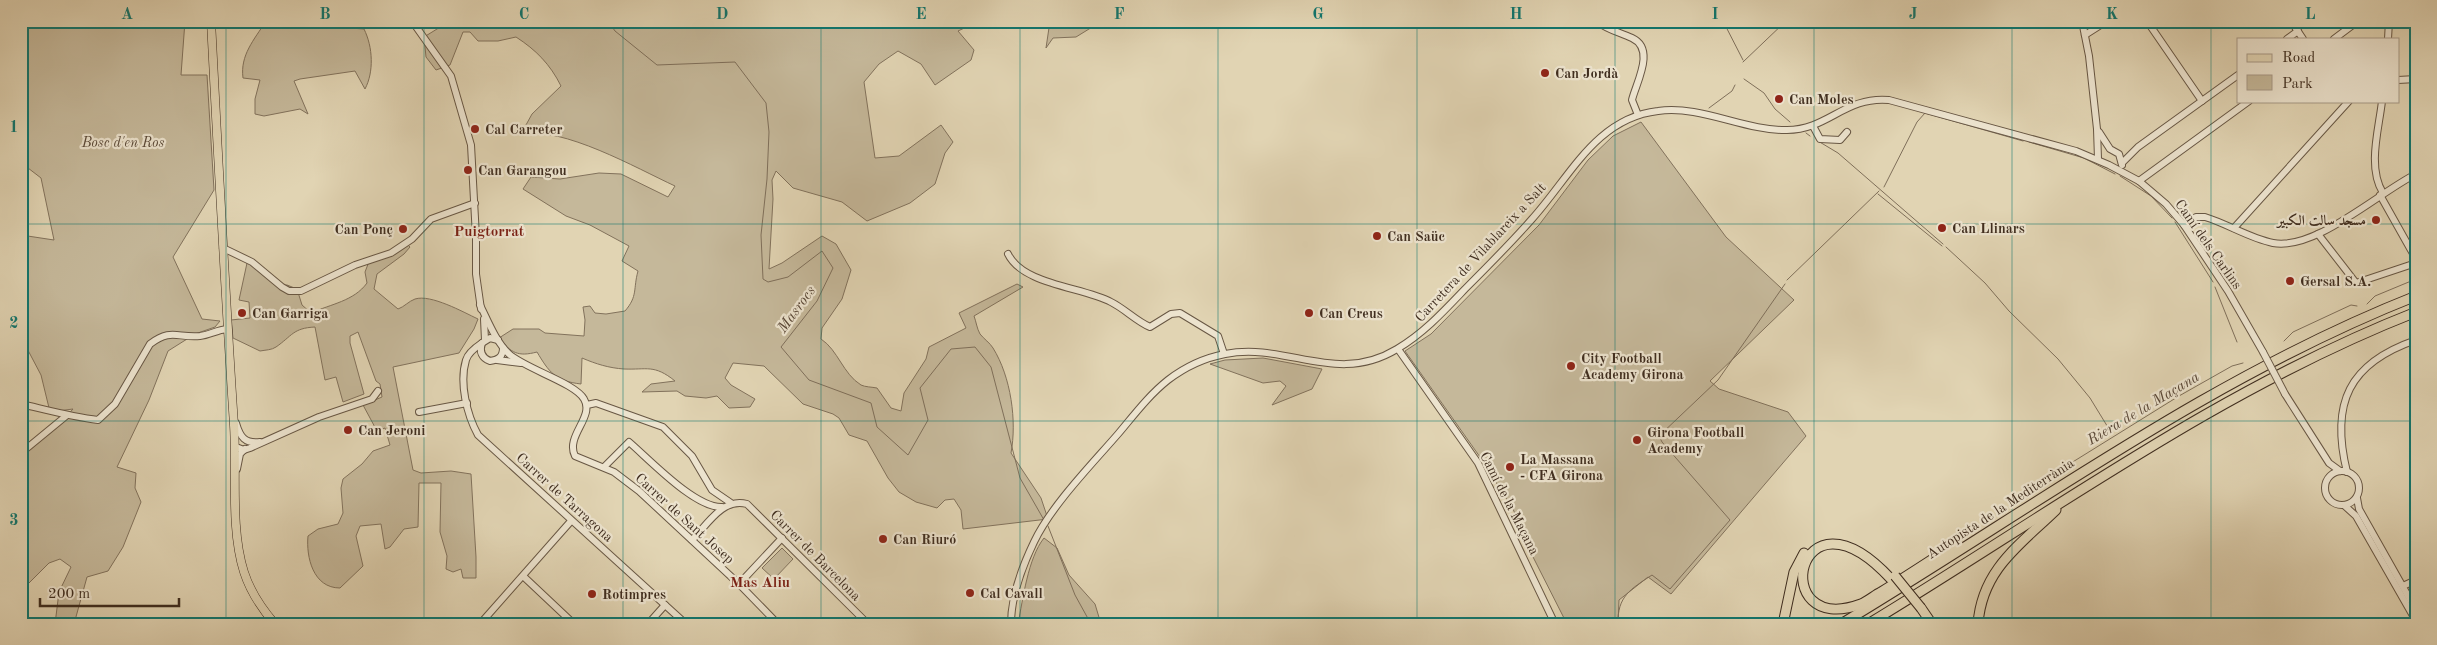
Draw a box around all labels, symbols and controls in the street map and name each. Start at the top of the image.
text: A [121,7,133,23]
text: B [319,7,331,23]
text: C [519,7,529,23]
text: D [716,7,728,23]
text: E [915,7,927,23]
text: F [1114,7,1125,23]
text: G [1312,7,1324,23]
text: H [1509,7,1523,23]
text: I [1711,7,1719,23]
text: J [1909,7,1918,23]
text: K [2106,7,2118,23]
text: L [2305,7,2316,23]
legend [2237,38,2400,102]
text: Road [2282,51,2316,66]
marker: Can Jordà [1539,67,1551,79]
place label: Can Jordà [1555,67,1618,81]
text: Park [2282,77,2313,92]
marker: Can Moles [1773,93,1785,105]
place label: Can Moles [1789,93,1854,107]
text: 1 [9,120,19,136]
marker: Cal Carreter [469,123,481,135]
place label: Cal Carreter [485,123,562,137]
park label: Bosc d'en Ros [81,136,164,150]
marker: Can Garangou [462,164,474,176]
place label: Can Garangou [478,164,567,178]
street label: Carretera de Vilablareix a Salt [1413,180,1549,325]
street label: Camí dels Carlins [2172,197,2244,292]
place label: مسجد سالت الكبير [2275,213,2366,229]
marker: مسجد سالت الكبير [2370,214,2382,226]
marker: Can Llinars [1936,222,1948,234]
place label: Can Llinars [1952,222,2025,236]
place label: Can Ponç [334,223,393,237]
marker: Can Ponç [397,223,409,235]
district label: Puigtorrat [454,225,525,240]
marker: Can Saüc [1371,230,1383,242]
place label: Can Saüc [1387,230,1445,244]
marker: Gersal S.A. [2284,275,2296,287]
place label: Gersal S.A. [2300,275,2371,289]
water label: Masrocs [775,284,819,337]
marker: Can Garriga [236,307,248,319]
place label: Can Garriga [252,307,328,321]
marker: Can Creus [1303,307,1315,319]
place label: Can Creus [1319,307,1383,321]
text: 2 [9,316,19,332]
place label: City Football Academy Girona [1581,352,1684,382]
marker: City Football Academy Girona [1565,360,1577,372]
water label: Riera de la Maçana [2084,370,2203,449]
marker: Can Jeroni [342,424,354,436]
place label: Can Jeroni [358,424,425,438]
place label: Girona Football Academy [1647,426,1744,456]
marker: Girona Football Academy [1631,434,1643,446]
street label: Camí de la Maçana [1477,450,1541,557]
street label: Carrer de Tarragona [513,451,616,545]
place label: La Massana - CFA Girona [1520,453,1603,483]
street label: Autopista de la Mediterrània [1924,456,2077,562]
marker: La Massana - CFA Girona [1504,461,1516,473]
street label: Carrer de Sant Josep [632,471,737,567]
street label: Carrer de Barcelona [767,508,863,604]
text: 3 [9,513,19,529]
marker: Can Riuró [877,533,889,545]
place label: Can Riuró [893,533,956,547]
scale bar [40,575,179,607]
district label: Mas Aliu [730,576,790,591]
text: 200 m [48,587,90,602]
marker: Cal Cavall [964,587,976,599]
place label: Cal Cavall [980,587,1043,601]
marker: Rotimpres [586,588,598,600]
place label: Rotimpres [602,588,666,602]

